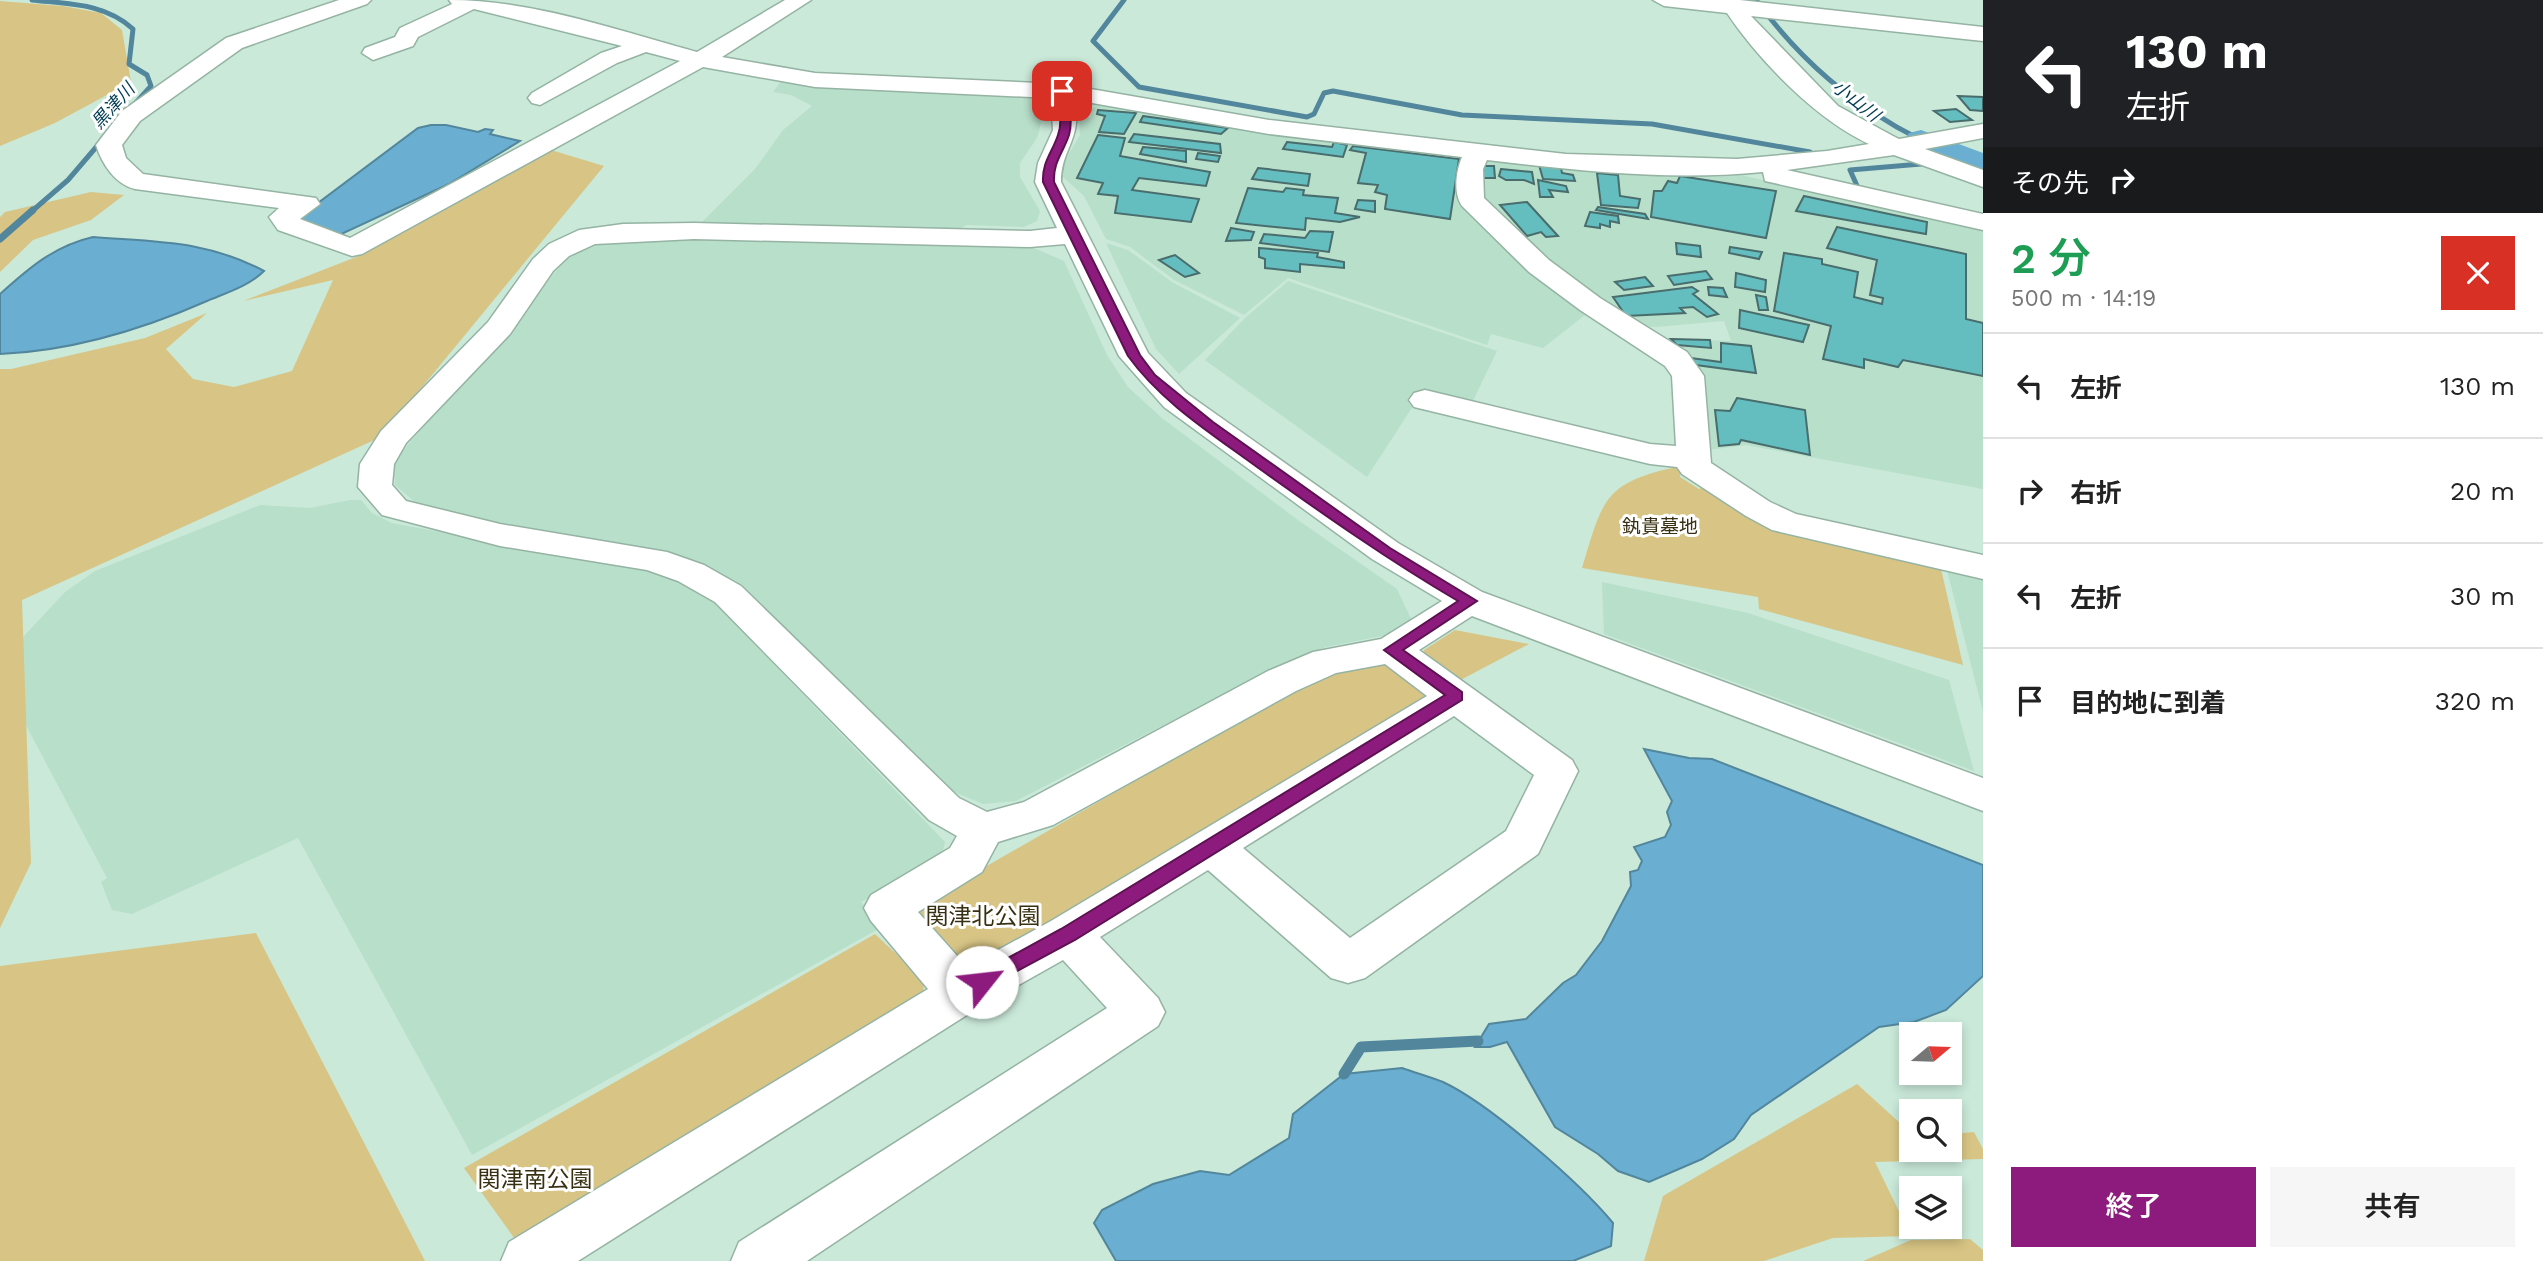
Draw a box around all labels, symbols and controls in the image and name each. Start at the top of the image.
text: 130 m [2126,22,2268,80]
icon: left [2011,28,2102,119]
pin [1032,61,1092,121]
icon: arrive [1043,72,1081,110]
water label: 小山川 [1829,76,1886,127]
water label: 黒津川 [87,77,140,133]
text: 左折 [2126,88,2190,126]
icon: right [2103,161,2141,199]
text: その先 [2011,168,2089,198]
text: 2 分 [2011,234,2091,283]
button: close [2441,236,2515,310]
text: 500 m · 14:19 [2011,285,2156,312]
icon: left [2011,367,2049,405]
text: 130 m [2440,371,2515,401]
text: 左折 [2070,373,2122,403]
icon: right [2011,472,2049,510]
text: 20 m [2450,476,2515,506]
text: 右折 [2070,478,2122,508]
park label: 釻貴墓地 [1622,515,1698,538]
icon: left [2011,577,2049,615]
text: 30 m [2450,581,2515,611]
text: 左折 [2070,583,2122,613]
icon: arrive [2011,682,2049,720]
text: 320 m [2435,686,2515,716]
text: 目的地に到着 [2070,688,2226,718]
park label: 関津北公園 [926,903,1041,930]
position arrow [945,945,1019,1019]
north arrow [1899,1022,1962,1085]
map controls [1899,1022,1962,1239]
button: search [1899,1099,1962,1162]
park label: 関津南公園 [478,1166,593,1193]
button: 終了 [2011,1167,2256,1247]
button: 共有 [2270,1167,2515,1247]
button: layers [1899,1176,1962,1239]

